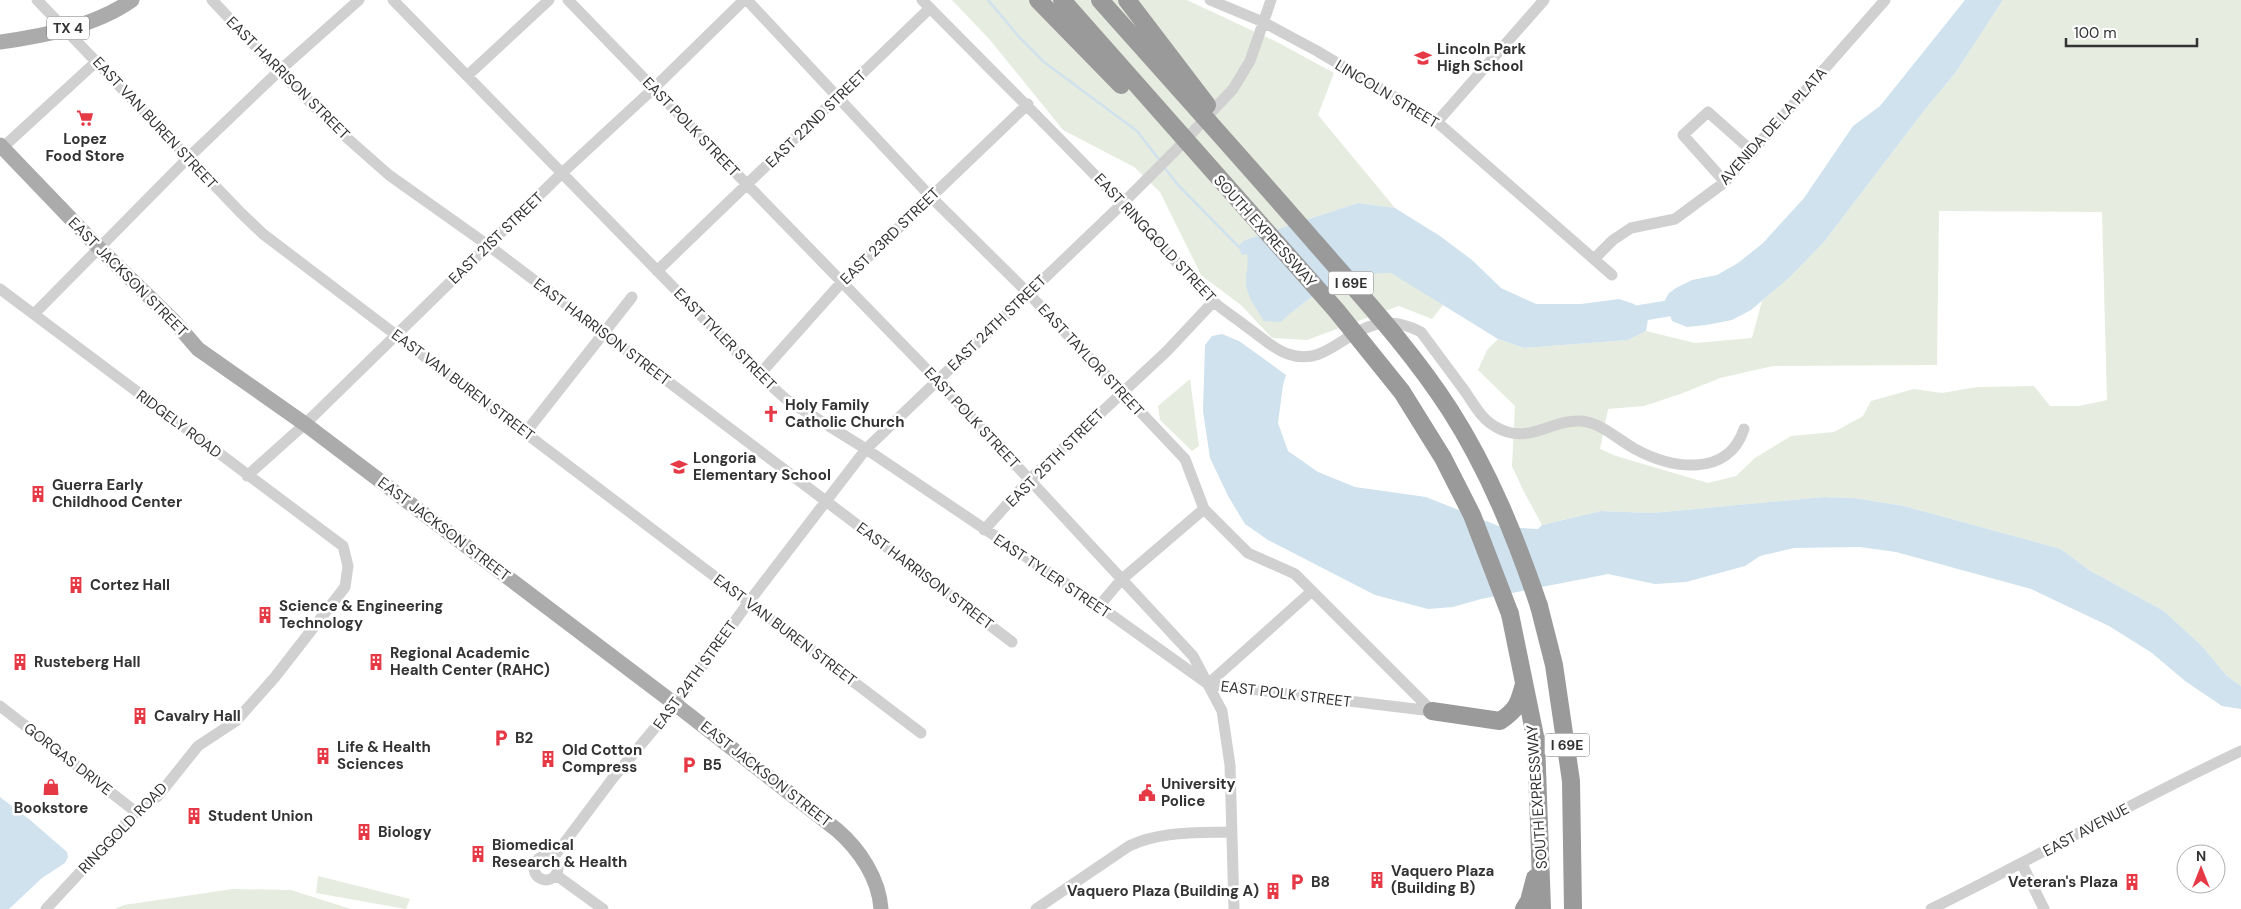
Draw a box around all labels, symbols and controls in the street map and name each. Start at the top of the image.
street label: EAST HARRISON STREET [222,12,354,144]
scale bar [2066,15,2197,47]
road number: TX 4 [47,16,89,40]
text: 100 m [2074,23,2117,43]
place label: Lincoln Park High School [1437,39,1526,76]
school or university icon: Lincoln Park High School [1413,48,1433,68]
street label: EAST VAN BUREN STREET [88,53,222,193]
street label: LINCOLN STREET [1331,55,1443,133]
street label: AVENIDA DE LA PLATA [1715,63,1831,189]
street label: EAST 22ND STREET [761,66,871,172]
street label: EAST POLK STREET [638,73,744,181]
supermarket icon: Lopez Food Store [75,108,95,128]
place label: Lopez Food Store [45,129,125,166]
street label: EAST RINGGOLD STREET [1090,169,1220,307]
street label: SOUTH EXPRESSWAY [1209,171,1321,292]
street label: EAST 23RD STREET [836,183,944,289]
street label: EAST 21ST STREET [444,188,548,288]
street label: EAST JACKSON STREET [64,213,192,341]
street label: EAST 24TH STREET [943,271,1051,375]
road number: I 69E [1328,272,1374,294]
street label: EAST HARRISON STREET [529,274,675,390]
street label: EAST TYLER STREET [670,284,780,394]
street label: EAST TAYLOR STREET [1034,300,1148,420]
street label: EAST VAN BUREN STREET [388,325,538,445]
street label: EAST POLK STREET [920,363,1024,473]
street label: RIDGELY ROAD [132,385,226,463]
place label: Holy Family Catholic Church [785,395,904,432]
church icon: Holy Family Catholic Church [761,404,781,424]
street label: EAST 25TH STREET [1002,405,1108,511]
place label: Longoria Elementary School [693,448,831,485]
school or university icon: Longoria Elementary School [669,457,689,477]
street label: EAST JACKSON STREET [374,473,514,585]
place label: Guerra Early Childhood Center [52,475,182,512]
building icon: Guerra Early Childhood Center [28,484,48,504]
street label: EAST HARRISON STREET [852,518,998,634]
street label: EAST TYLER STREET [990,529,1114,623]
street label: EAST VAN BUREN STREET [710,570,860,690]
building icon: Cortez Hall [66,575,86,595]
place label: Cortez Hall [90,575,170,595]
place label: Science & Engineering Technology [279,596,443,633]
building icon: Science & Engineering Technology [255,605,275,625]
street label: EAST 24TH STREET [649,617,741,733]
place label: Regional Academic Health Center (RAHC) [390,643,550,680]
building icon: Rusteberg Hall [10,652,30,672]
place label: Rusteberg Hall [34,652,141,672]
building icon: Regional Academic Health Center (RAHC) [366,652,386,672]
street label: EAST POLK STREET [1220,676,1352,712]
building icon: Cavalry Hall [130,706,150,726]
place label: Cavalry Hall [154,706,241,726]
street label: EAST JACKSON STREET [696,717,836,831]
street label: GORGAS DRIVE [20,718,116,800]
street label: SOUTH EXPRESSWAY [1522,724,1552,870]
parking icon: B2 [491,728,511,748]
place label: B2 [515,728,534,748]
road number: I 69E [1544,734,1590,756]
place label: Life & Health Sciences [337,737,431,774]
place label: Old Cotton Compress [562,740,642,777]
building icon: Life & Health Sciences [313,746,333,766]
building icon: Old Cotton Compress [538,749,558,769]
parking icon: B5 [679,755,699,775]
place label: B5 [703,755,722,775]
place label: University Police [1161,774,1236,811]
shop icon: Bookstore [41,777,61,797]
street label: RINGGOLD ROAD [74,778,172,878]
public building icon: University Police [1137,783,1157,803]
place label: Bookstore [14,798,88,818]
street label: EAST AVENUE [2039,799,2133,861]
building icon: Student Union [184,806,204,826]
place label: Student Union [208,806,313,826]
building icon: Biology [354,822,374,842]
place label: Biology [378,822,432,842]
place label: Biomedical Research & Health [492,835,627,872]
building icon: Biomedical Research & Health [468,844,488,864]
north arrow [2176,844,2226,894]
text: N [2196,847,2206,865]
place label: Vaquero Plaza (Building B) [1391,861,1494,898]
building icon: Vaquero Plaza (Building B) [1367,870,1387,890]
parking icon: B8 [1287,872,1307,892]
place label: B8 [1311,872,1330,892]
place label: Veteran's Plaza [2008,872,2118,892]
building icon: Veteran's Plaza [2122,872,2142,892]
place label: Vaquero Plaza (Building A) [1067,881,1259,901]
building icon: Vaquero Plaza (Building A) [1263,881,1283,901]

